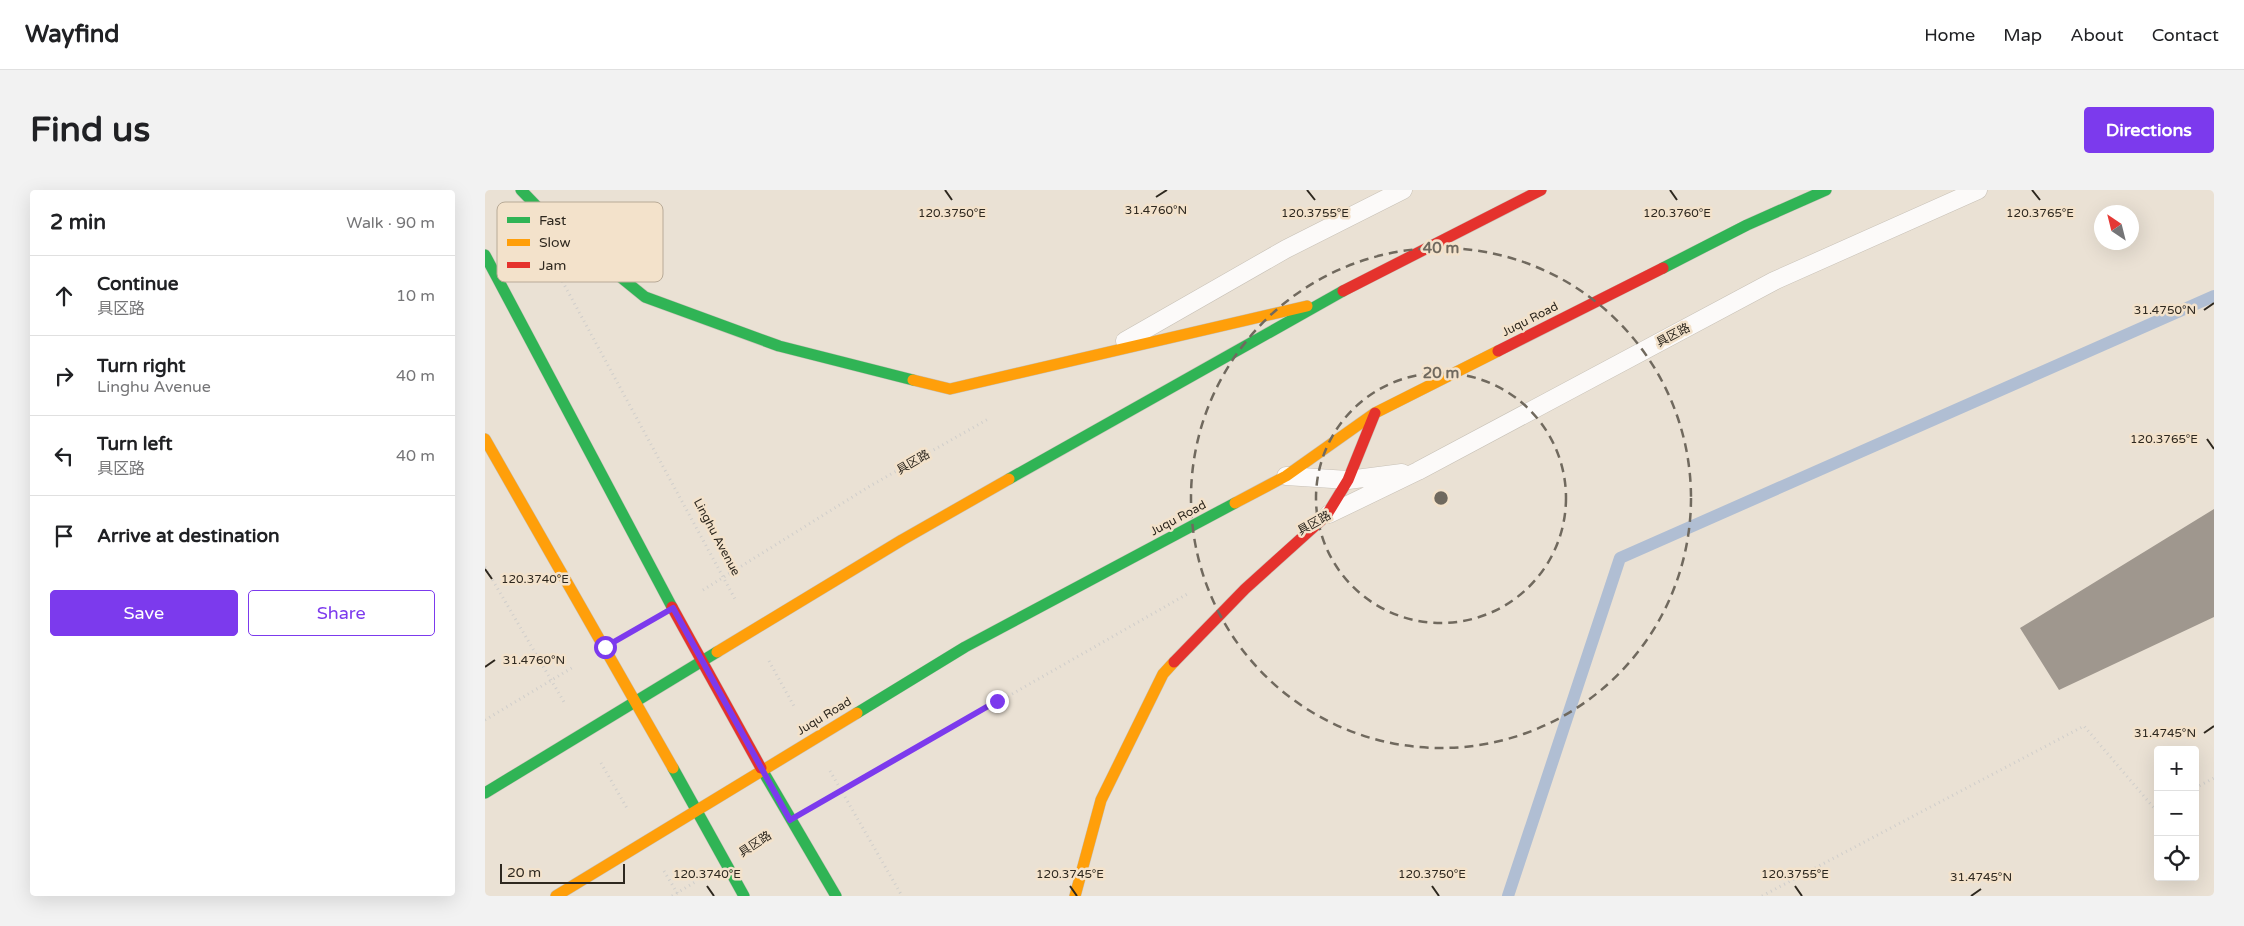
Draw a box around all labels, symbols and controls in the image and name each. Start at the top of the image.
text: Wayfind [25,20,120,49]
text: Home [1924,24,1975,46]
text: Map [2003,24,2042,46]
text: About [2070,24,2124,46]
text: Contact [2152,24,2219,46]
button: Directions [2084,107,2214,153]
text: Find us [30,109,150,151]
legend [497,202,663,282]
text: 31.4760°N [1125,203,1187,217]
north arrow [2094,205,2139,250]
text: 120.3750°E [918,206,986,220]
text: 120.3755°E [1281,206,1349,220]
text: 120.3760°E [1643,206,1711,220]
text: 120.3765°E [2006,206,2074,220]
text: 2 min [50,210,106,235]
text: Fast [539,212,567,229]
text: Walk · 90 m [346,213,435,233]
text: Slow [539,234,571,251]
text: 40 m [1423,239,1459,257]
text: Jam [539,257,566,274]
text: Continue [97,273,179,295]
icon: ahead [50,282,78,310]
text: 10 m [396,286,435,306]
text: 具区路 [97,299,145,319]
street label: Juqu Road [1500,299,1560,339]
text: 31.4750°N [2134,303,2196,317]
street label: 具区路 [1654,320,1692,350]
text: Turn right [97,355,185,377]
icon: right [50,362,78,390]
text: 20 m [1423,364,1459,382]
text: 40 m [396,366,435,386]
text: Linghu Avenue [97,377,211,397]
text: 120.3765°E [2130,432,2198,446]
text: Turn left [97,433,173,455]
icon: left [50,442,78,470]
text: 40 m [396,446,435,466]
street label: 具区路 [894,447,932,477]
text: 具区路 [97,459,145,479]
centre of rings [1432,489,1450,507]
street label: Linghu Avenue [691,496,743,578]
street label: Juqu Road [1148,497,1208,539]
street label: 具区路 [1295,508,1333,538]
icon: arrive [50,522,78,550]
text: Arrive at destination [97,525,280,547]
text: 120.3740°E [501,572,569,586]
button: Save [50,590,238,636]
button: Share [248,590,435,636]
route start [594,636,617,659]
text: 31.4760°N [503,653,565,667]
route end [986,690,1009,713]
street label: Juqu Road [794,694,854,738]
text: 31.4745°N [2134,726,2196,740]
map controls [2154,746,2199,881]
button: + [2154,746,2199,791]
button: − [2154,791,2199,836]
street label: 具区路 [736,828,774,860]
button: locate [2154,836,2199,881]
scale bar [500,861,625,884]
text: 20 m [507,864,541,881]
text: 120.3740°E [673,867,741,881]
text: 120.3745°E [1036,867,1104,881]
text: 120.3750°E [1398,867,1466,881]
text: 120.3755°E [1761,867,1829,881]
text: 31.4745°N [1950,870,2012,884]

